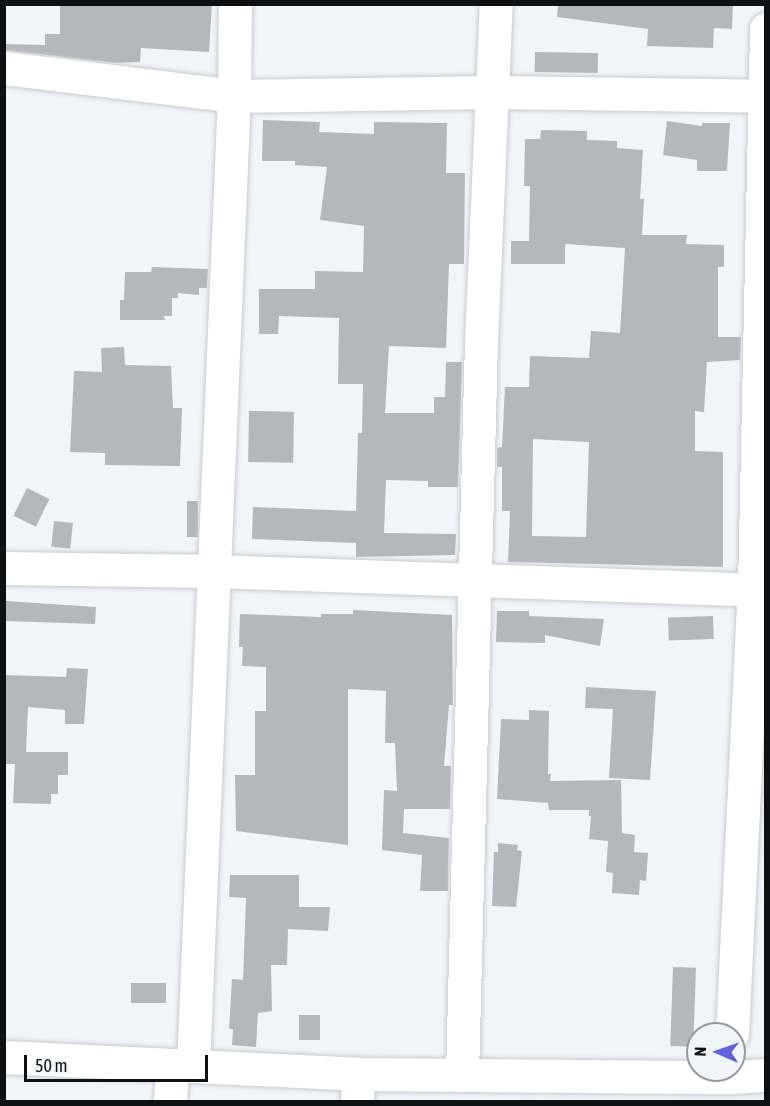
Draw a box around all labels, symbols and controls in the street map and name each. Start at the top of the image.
north arrow [686,1022,746,1082]
scale bar [27,1043,212,1081]
text: N [691,1046,709,1056]
text: 50 m [35,1055,67,1076]

